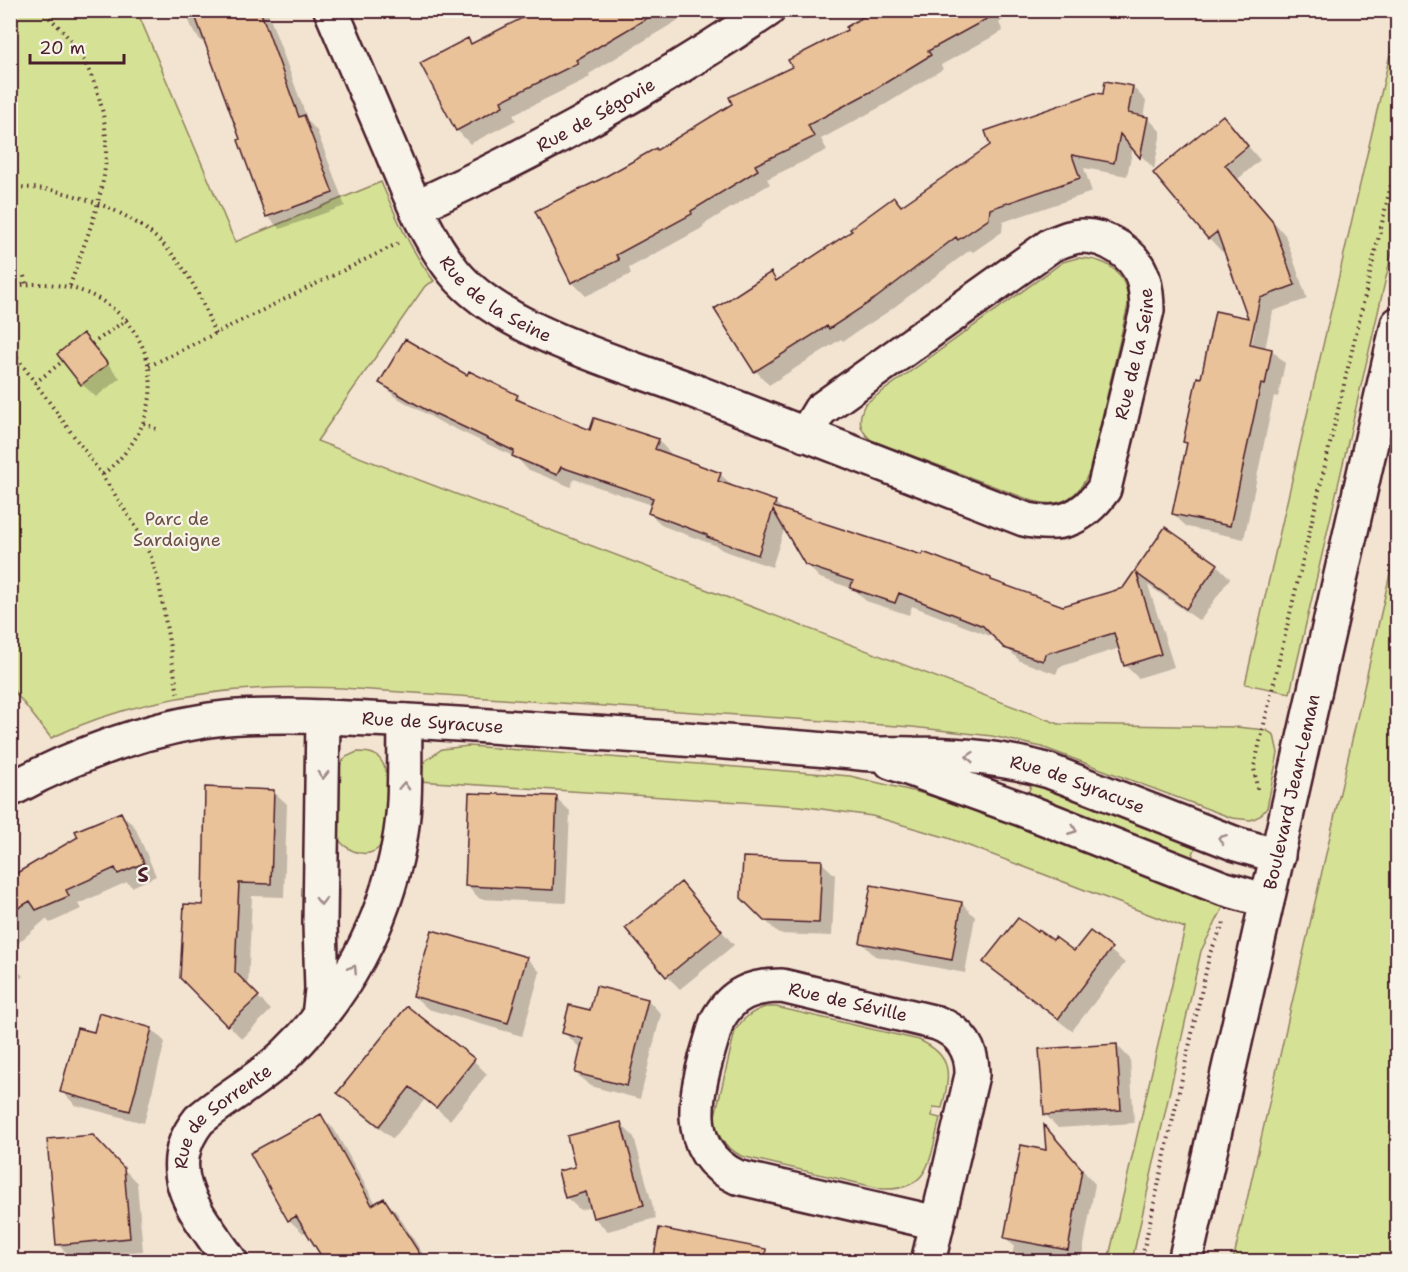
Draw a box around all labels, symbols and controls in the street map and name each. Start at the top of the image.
scale bar [30,27,124,65]
text: 20 m [39,36,85,60]
street label: Rue de Ségovie [532,72,659,158]
street label: Rue de la Seine [434,251,555,348]
street label: Rue de la Seine [1109,286,1159,422]
park label: Parc de Sardaigne [133,507,221,552]
street label: Boulevard Jean-Leman [1258,692,1326,892]
street label: Rue de Syracuse [361,706,504,739]
street label: Rue de Syracuse [1008,750,1148,819]
one-way arrow [966,751,975,764]
one-way arrow [317,771,329,780]
one-way arrow [397,781,410,790]
one-way arrow [1067,823,1078,835]
one-way arrow [1217,833,1228,846]
district label: S [137,862,149,888]
one-way arrow [314,896,327,905]
one-way arrow [346,964,357,975]
street label: Rue de Séville [786,977,910,1027]
street label: Rue de Sorrente [169,1059,277,1169]

